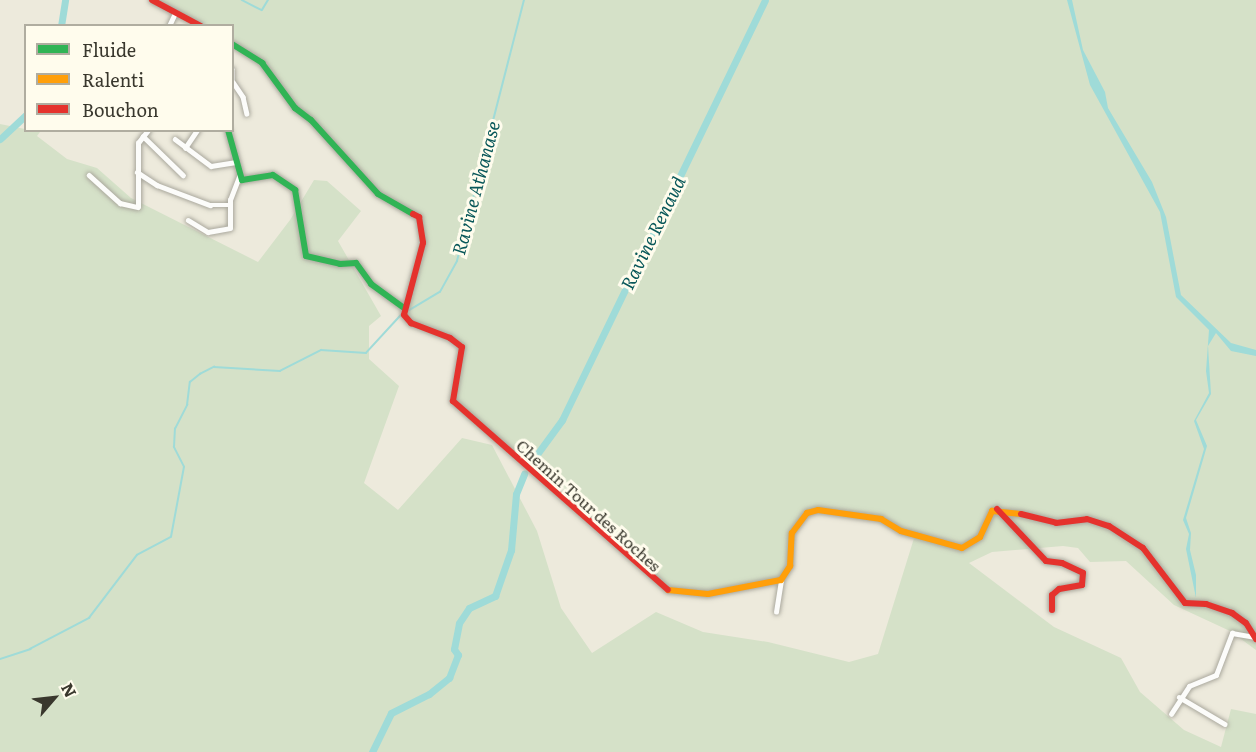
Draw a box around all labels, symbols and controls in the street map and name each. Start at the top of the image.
legend [24,24,234,132]
text: Fluide [82,36,136,63]
text: Ralenti [82,66,144,93]
text: Bouchon [82,96,159,123]
water label: Ravine Athanase [448,119,504,257]
water label: Ravine Renaud [616,173,690,293]
street label: Chemin Tour des Roches [513,435,665,575]
north arrow [24,668,84,728]
text: N [56,678,84,701]

